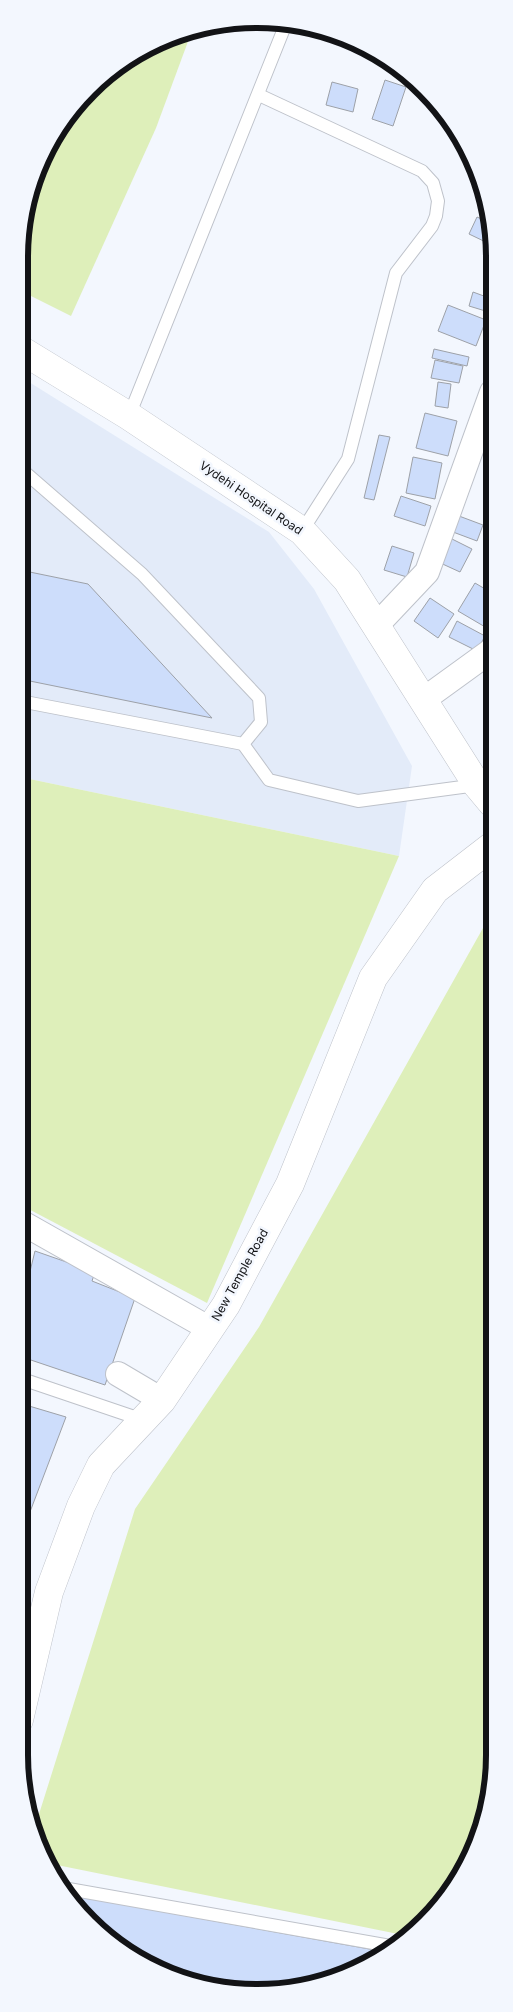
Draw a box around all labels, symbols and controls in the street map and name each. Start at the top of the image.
street label: Vydehi Hospital Road [197,457,306,538]
street label: New Temple Road [208,1226,271,1323]

